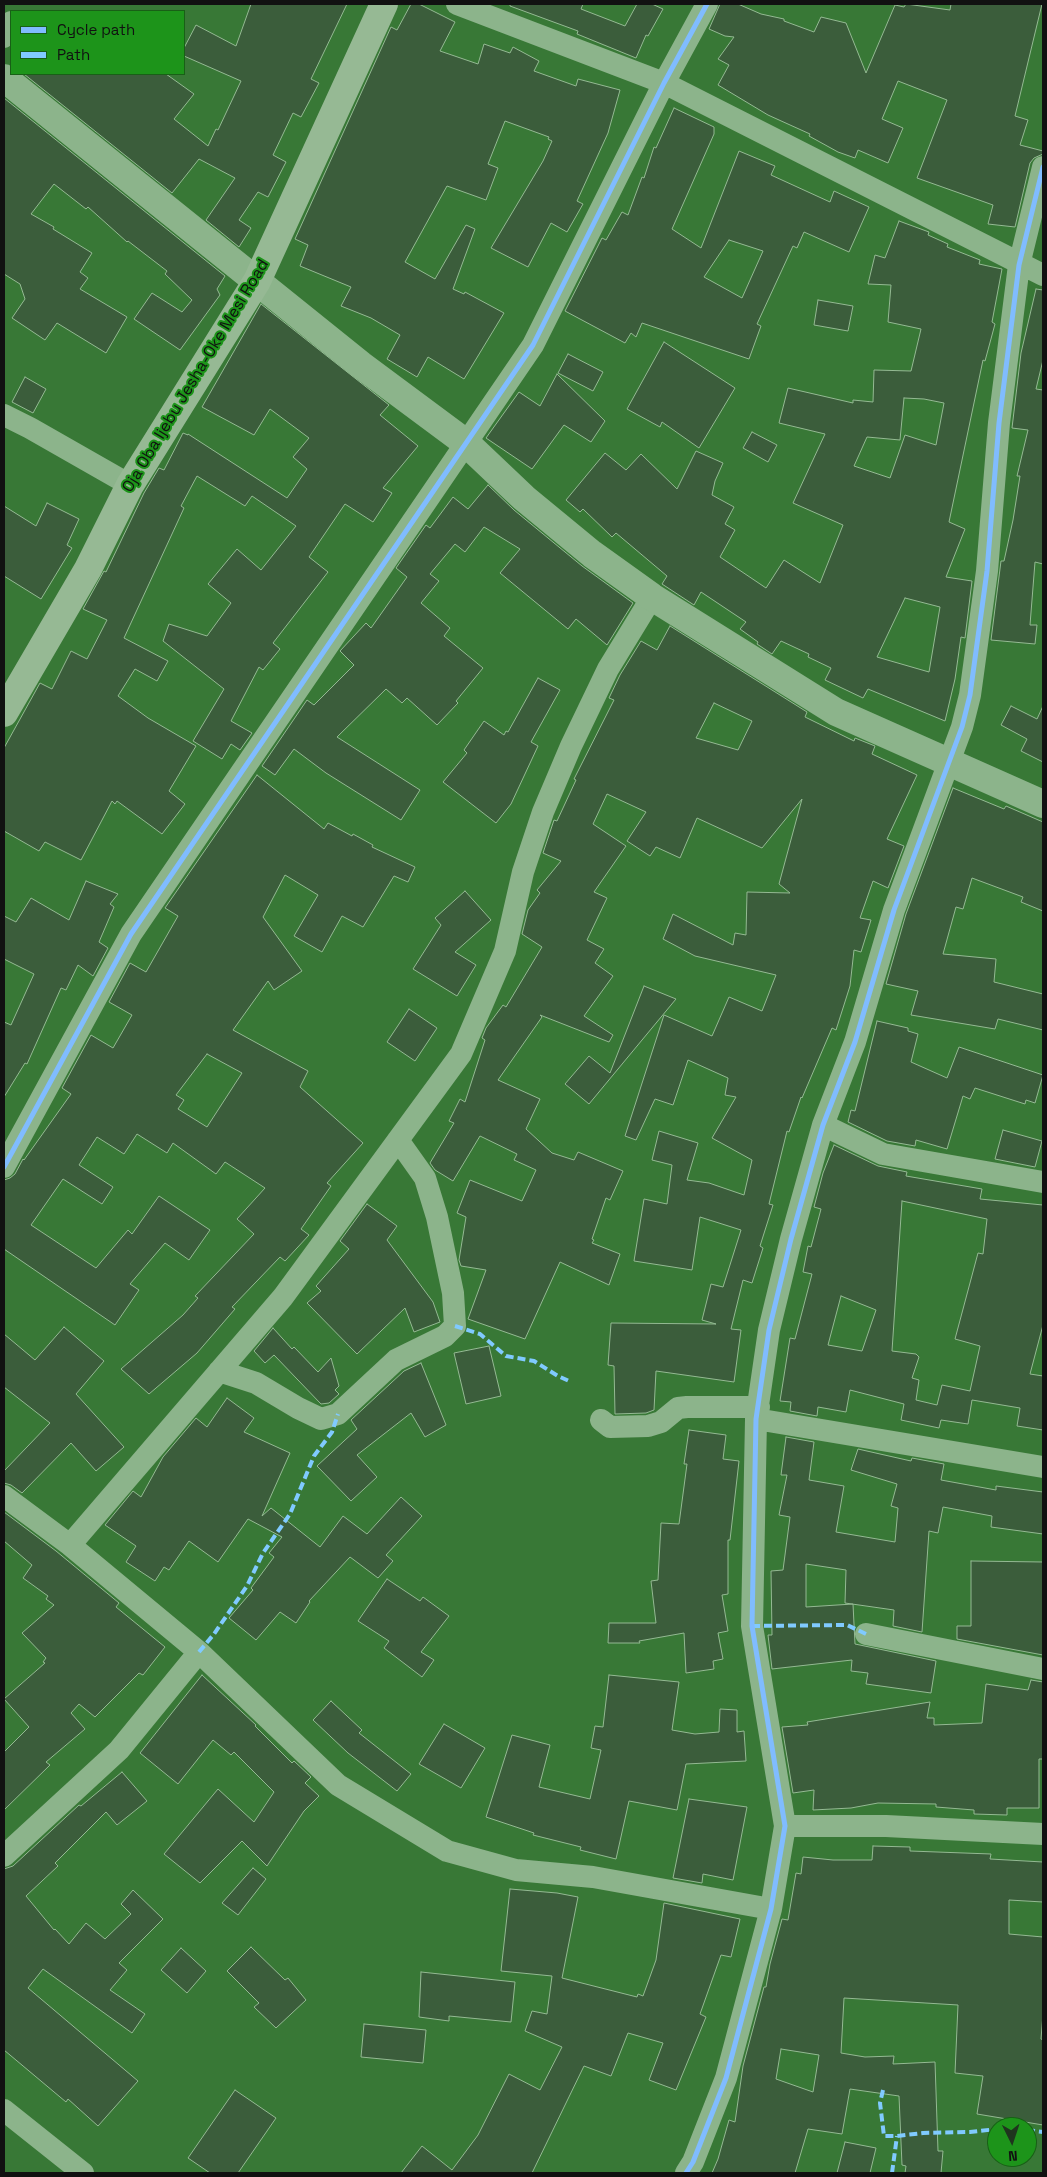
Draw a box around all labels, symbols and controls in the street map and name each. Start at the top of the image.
legend [10,10,185,75]
text: Cycle path [57,20,135,39]
text: Path [57,45,90,64]
street label: Oja Oba Ijebu Jesha-Oke Mesi Road [119,256,273,496]
north arrow [987,2117,1037,2167]
text: N [1008,2147,1018,2165]

